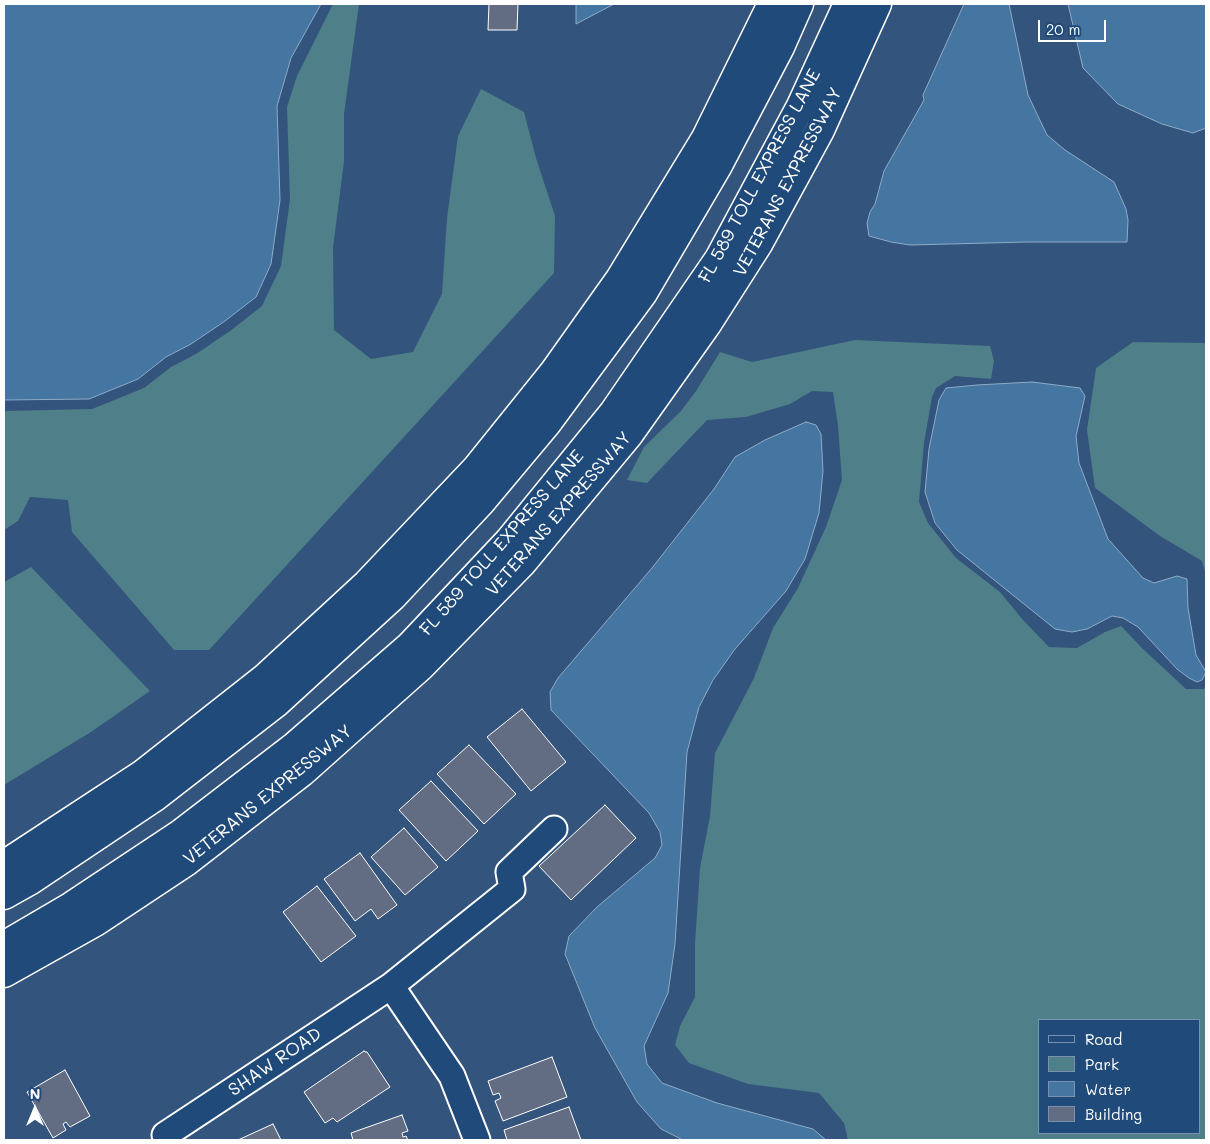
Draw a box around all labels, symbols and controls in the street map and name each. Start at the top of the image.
scale bar [1040,10,1108,42]
text: 20 m [1046,19,1080,39]
street label: FL 589 TOLL EXPRESS LANE [694,66,826,286]
street label: VETERANS EXPRESSWAY [729,84,847,280]
street label: VETERANS EXPRESSWAY [482,427,636,601]
street label: FL 589 TOLL EXPRESS LANE [416,446,588,640]
street label: VETERANS EXPRESSWAY [179,720,357,870]
legend [1038,1019,1200,1134]
street label: SHAW ROAD [224,1023,326,1101]
text: Road [1085,1029,1122,1049]
text: Park [1085,1054,1119,1074]
text: Water [1085,1079,1131,1099]
north arrow [10,1084,60,1134]
text: N [30,1084,40,1103]
text: Building [1085,1104,1142,1124]

